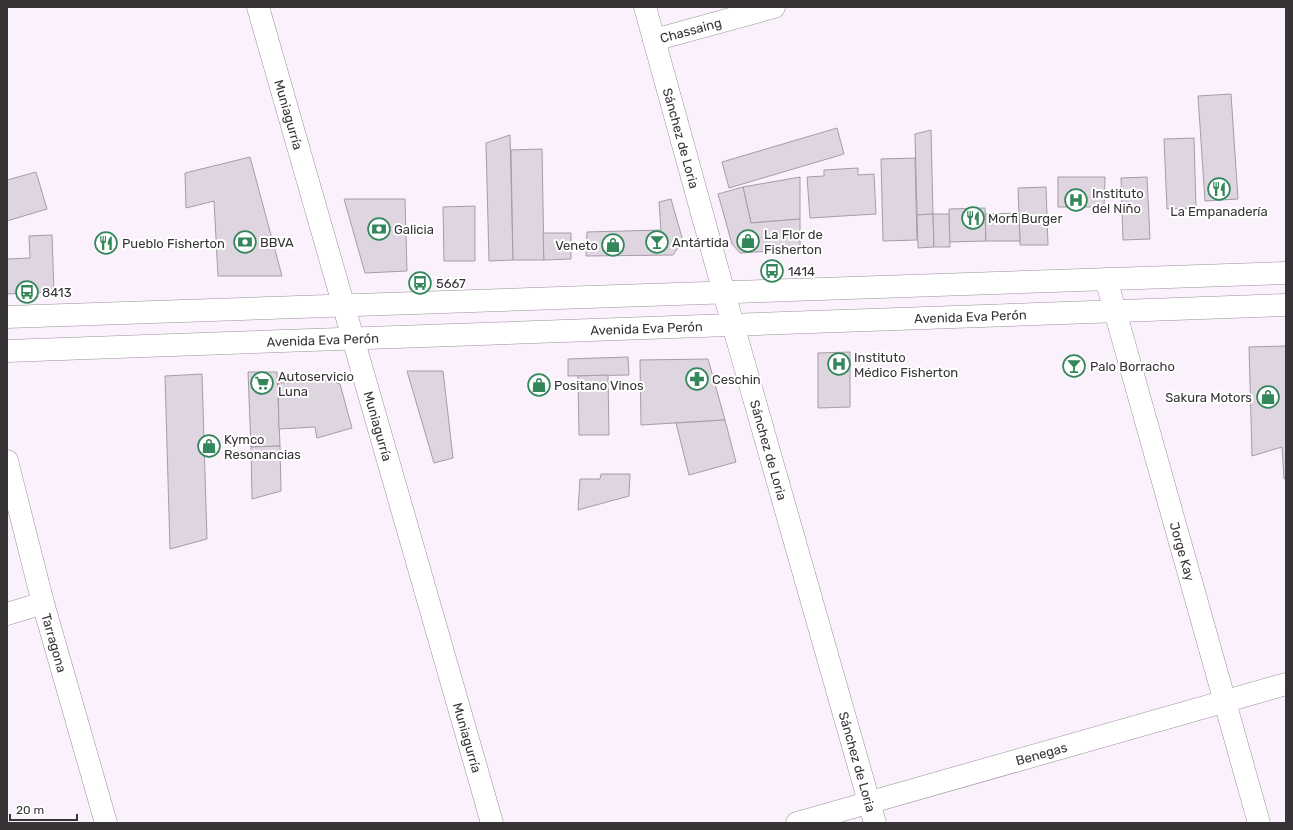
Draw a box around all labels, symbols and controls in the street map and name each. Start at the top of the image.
street label: Chassaing [658,15,723,46]
street label: Muniagurría [271,78,306,152]
street label: Sánchez de Loria [660,86,702,190]
restaurant icon: La Empanadería [1206,176,1232,202]
place label: Instituto del Niño [1092,186,1144,216]
hospital icon: Instituto del Niño [1063,187,1089,213]
place label: La Empanadería [1170,204,1268,219]
restaurant icon: Morfi Burger [960,205,986,231]
place label: Morfi Burger [988,211,1062,227]
bank icon: Galicia [366,216,392,242]
place label: Galicia [394,222,434,237]
place label: La Flor de Fisherton [764,227,823,257]
shop icon: La Flor de Fisherton [735,228,761,254]
bank icon: BBVA [232,229,258,255]
bar icon: Antártida [644,229,670,255]
restaurant icon: Pueblo Fisherton [93,230,119,256]
shop icon: Veneto [600,232,626,258]
place label: BBVA [260,235,294,250]
place label: Antártida [672,235,729,250]
place label: Pueblo Fisherton [122,236,225,251]
place label: Veneto [555,238,598,253]
bus stop icon: 1414 [759,258,785,284]
place label: 1414 [788,264,815,279]
bus stop icon: 5667 [407,270,433,296]
place label: 5667 [436,276,466,291]
bus stop icon: 8413 [14,279,40,305]
place label: 8413 [42,285,72,300]
street label: Avenida Eva Perón [914,307,1027,326]
street label: Avenida Eva Perón [590,319,703,338]
street label: Avenida Eva Perón [266,331,379,350]
place label: Instituto Médico Fisherton [854,350,958,380]
hospital icon: Instituto Médico Fisherton [826,351,852,377]
bar icon: Palo Borracho [1061,353,1087,379]
place label: Palo Borracho [1090,359,1175,374]
pharmacy icon: Ceschin [684,366,710,392]
place label: Autoservicio Luna [278,369,354,399]
supermarket icon: Autoservicio Luna [249,370,275,396]
shop icon: Positano Vinos [526,372,552,398]
place label: Ceschin [712,372,761,387]
place label: Positano Vinos [554,378,644,393]
shop icon: Sakura Motors [1255,384,1281,410]
street label: Muniagurría [361,389,395,463]
place label: Sakura Motors [1165,390,1252,405]
street label: Sánchez de Loria [747,398,790,502]
place label: Kymco Resonancias [224,432,301,462]
shop icon: Kymco Resonancias [196,433,222,459]
street label: Jorge Kay [1167,520,1198,583]
street label: Tarragona [38,612,70,674]
street label: Muniagurría [450,701,484,774]
street label: Sánchez de Loria [836,710,878,814]
street label: Benegas [1014,740,1069,768]
scale bar [10,796,77,822]
text: 20 m [16,803,44,817]

